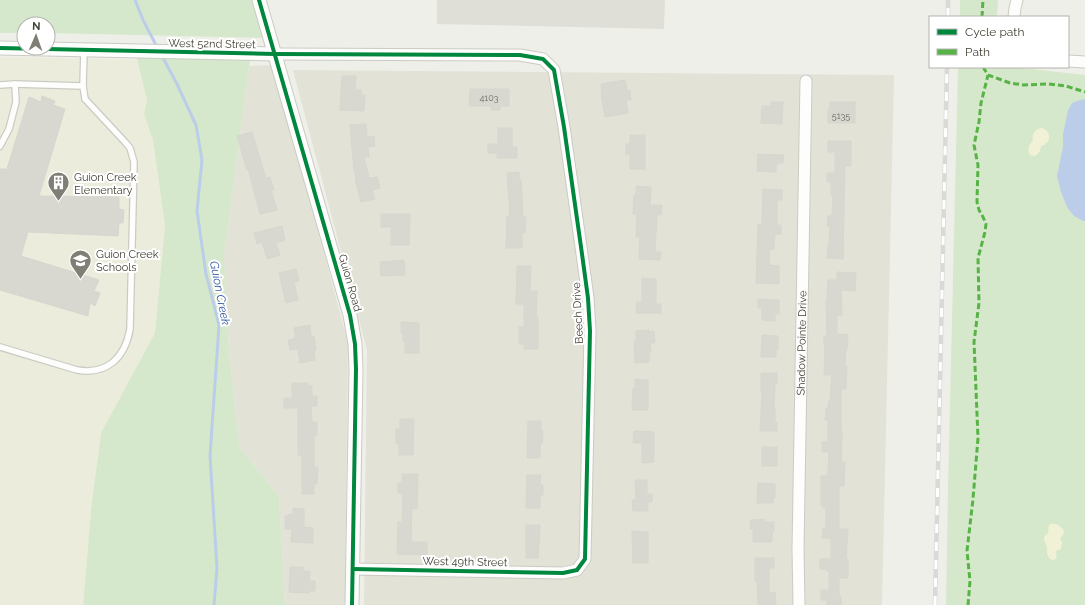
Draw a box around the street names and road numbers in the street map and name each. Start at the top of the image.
street label: West 52nd Street [168,37,256,51]
street label: Guion Road [336,253,364,313]
street label: Beech Drive [570,281,586,344]
street label: Shadow Pointe Drive [794,290,809,396]
street label: West 49th Street [422,555,508,569]

